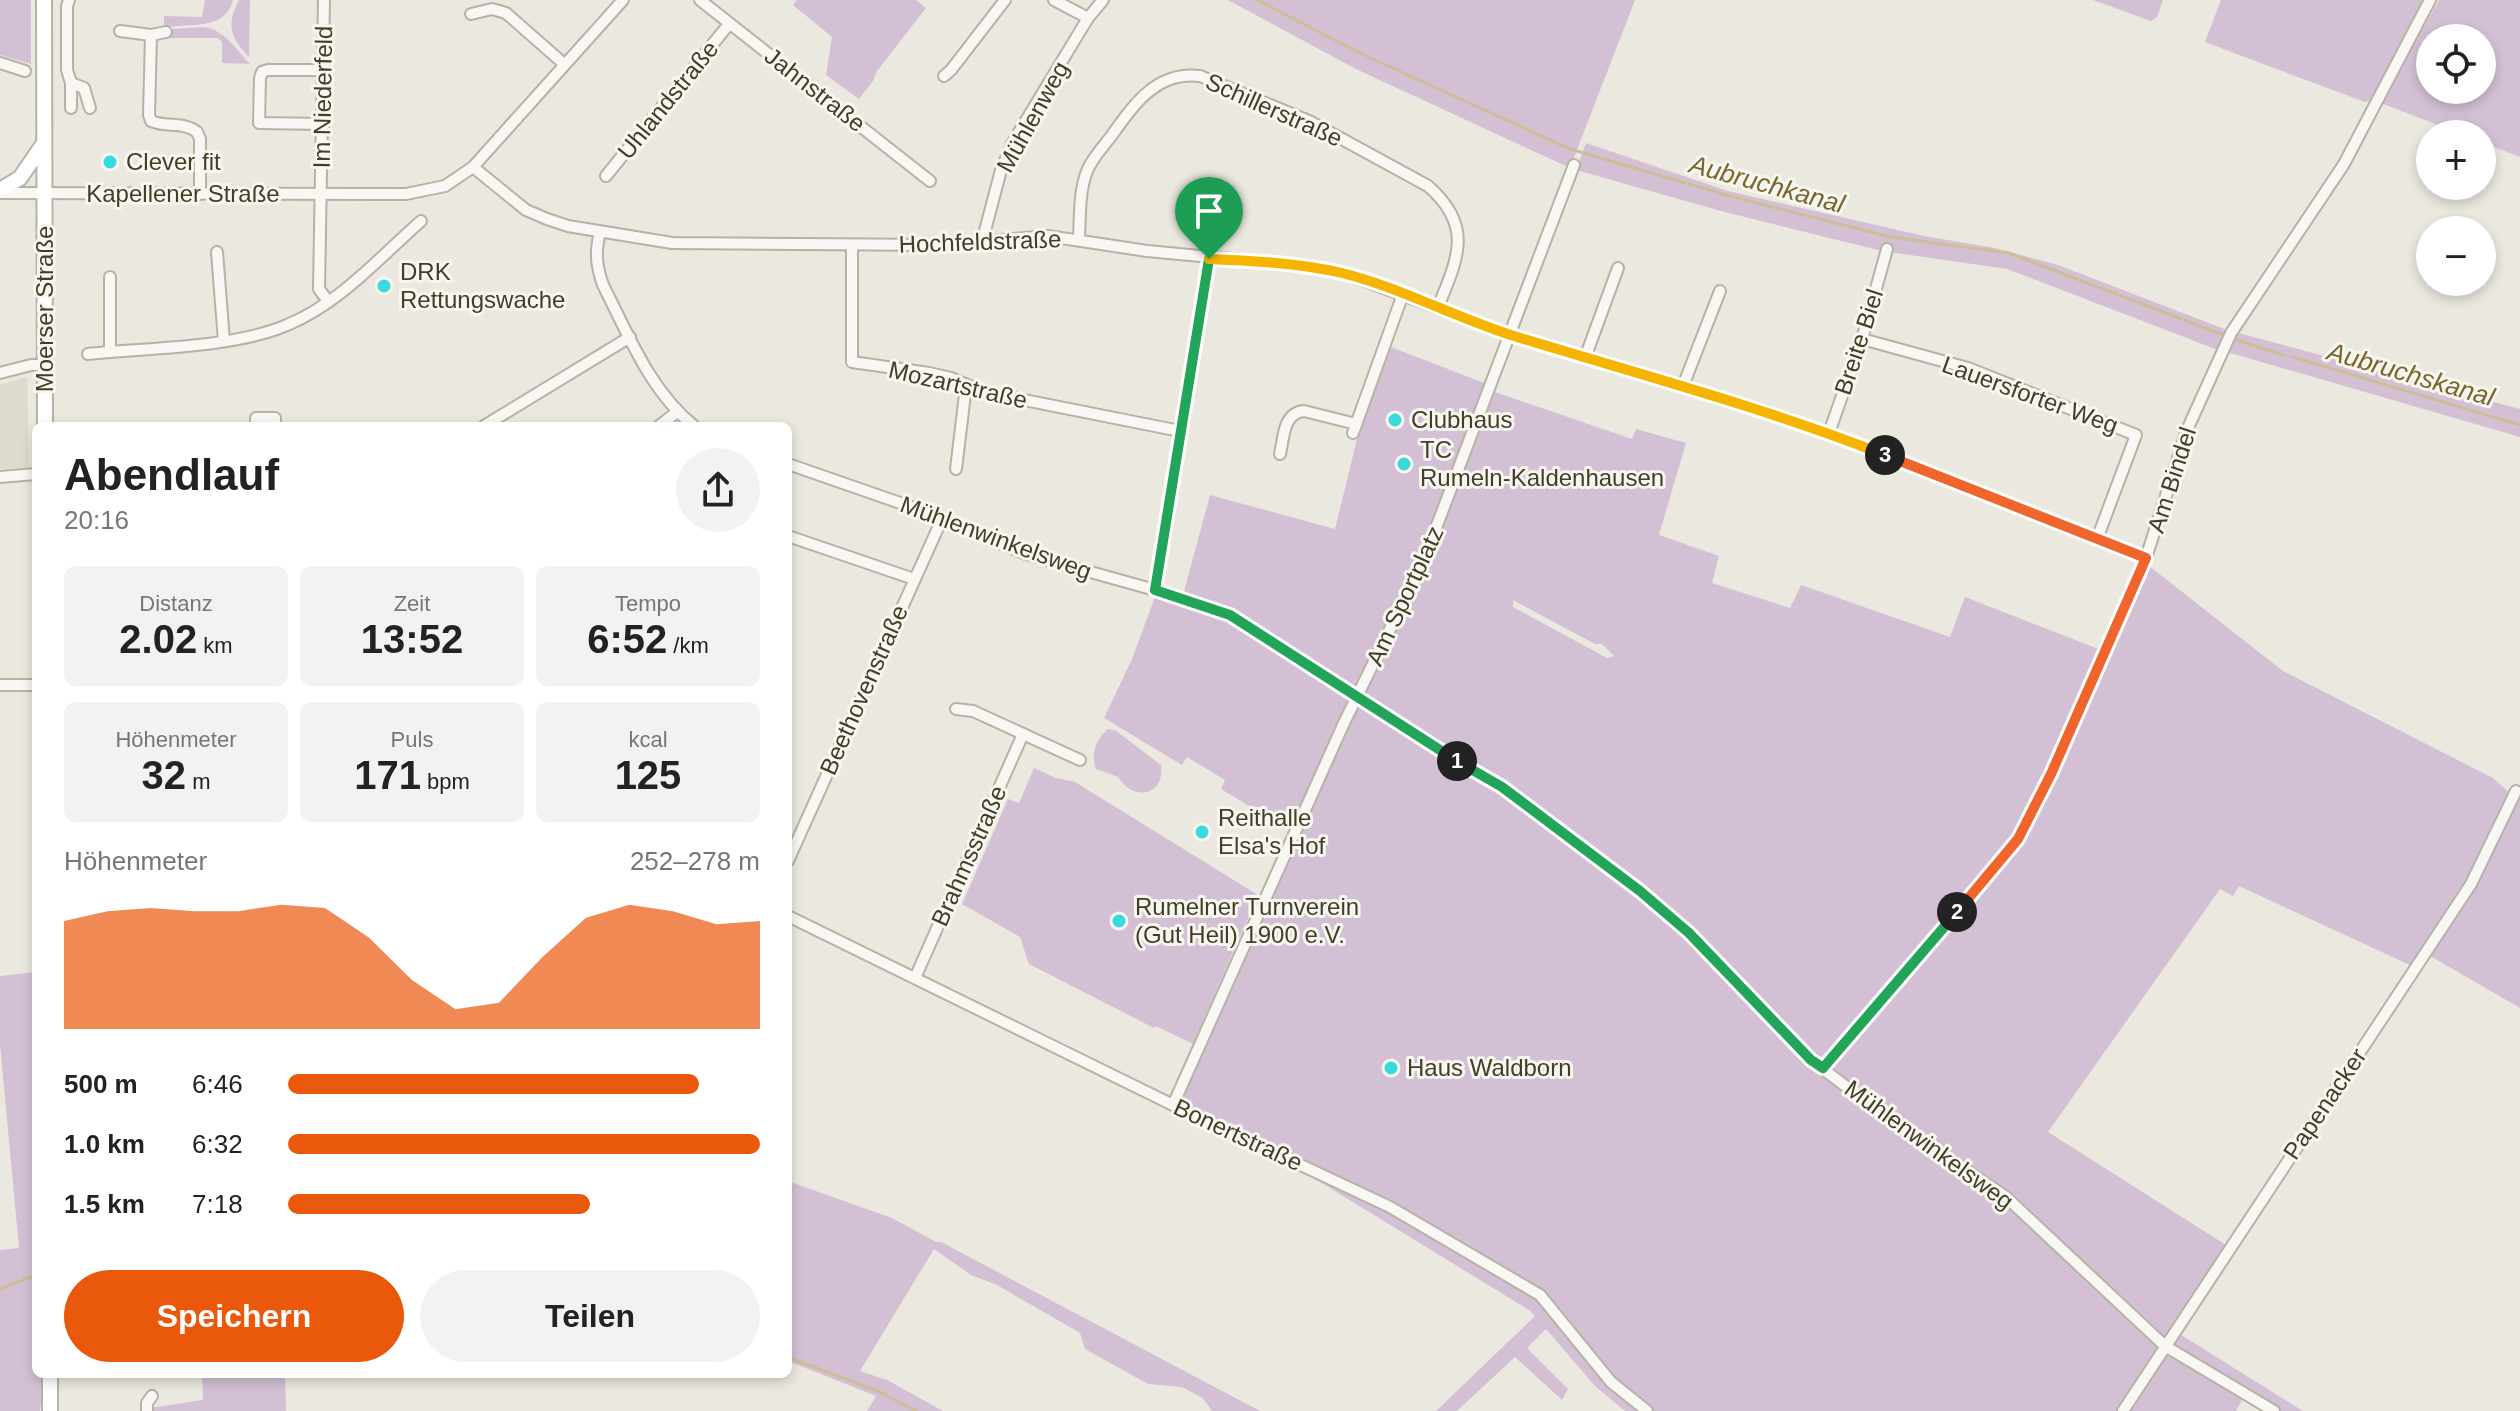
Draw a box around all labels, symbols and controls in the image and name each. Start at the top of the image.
map controls [2416,24,2496,296]
button: locate [2416,24,2496,104]
street label: Im Niederfeld [308,25,337,169]
street label: Uhlandstraße [612,35,723,164]
street label: Jahnstraße [760,42,871,137]
street label: Mühlenweg [991,57,1074,177]
street label: Schillerstraße [1202,67,1347,152]
button: + [2416,120,2496,200]
place label: Clever fit [126,148,221,175]
water label: Aubruchkanal [1684,148,1849,219]
marker: Clever fit [101,153,119,171]
pin [1175,177,1243,259]
street label: Kapellener Straße [86,180,280,207]
icon: arrive [1187,189,1231,233]
button: − [2416,216,2496,296]
street label: Hochfeldstraße [898,225,1062,258]
street label: Moerser Straße [31,226,58,392]
place label: DRK Rettungswache [400,258,565,313]
marker: DRK Rettungswache [375,277,393,295]
street label: Breite Biel [1829,286,1888,398]
water label: Aubruchskanal [2322,335,2499,412]
street label: Lauersforter Weg [1939,350,2122,439]
street label: Mozartstraße [886,355,1030,414]
place label: Clubhaus [1411,406,1512,433]
marker: Clubhaus [1386,411,1404,429]
street label: Am Bindel [2142,424,2201,536]
pin: 3 [1865,435,1905,475]
place label: TC Rumeln-Kaldenhausen [1420,436,1664,491]
text: 3 [1879,442,1891,467]
button: share [676,448,760,532]
text: Abendlauf [64,450,279,499]
marker: TC Rumeln-Kaldenhausen [1395,455,1413,473]
street label: Mühlenwinkelsweg [897,490,1095,585]
text: 20:16 [64,505,129,535]
street label: Am Sportplatz [1360,522,1449,670]
text: Distanz [139,591,213,616]
text: Zeit [394,591,430,616]
text: Tempo [615,591,681,616]
street label: Beethovenstraße [814,601,913,779]
text: 2.02 [119,617,197,661]
text: 13:52 [361,617,463,661]
text: 6:52 [587,617,667,661]
text: km [197,633,233,658]
text: /km [667,633,709,658]
text: Höhenmeter [115,727,237,752]
text: Puls [391,727,433,752]
text: kcal [628,727,668,752]
pin: 1 [1437,741,1477,781]
text: 1 [1451,748,1463,773]
text: 32 [142,753,186,797]
text: 171 [354,753,421,797]
text: 125 [615,753,681,797]
text: m [186,769,210,794]
text: bpm [421,769,470,794]
street label: Brahmsstraße [926,781,1012,930]
place label: Reithalle Elsa's Hof [1218,804,1326,859]
marker: Reithalle Elsa's Hof [1193,823,1211,841]
text: Höhenmeter [64,846,207,876]
text: 252–278 m [630,846,760,876]
pin: 2 [1937,892,1977,932]
place label: Rumelner Turnverein (Gut Heil) 1900 e.V. [1135,893,1359,948]
text: 2 [1951,899,1963,924]
marker: Rumelner Turnverein (Gut Heil) 1900 e.V. [1110,912,1128,930]
street label: Papenacker [2278,1043,2372,1164]
place label: Haus Waldborn [1407,1054,1572,1081]
marker: Haus Waldborn [1382,1059,1400,1077]
text: 500 m [64,1069,138,1099]
text: 6:46 [192,1069,243,1099]
street label: Mühlenwinkelsweg [1840,1074,2019,1215]
street label: Bonertstraße [1170,1093,1307,1176]
text: 1.0 km [64,1129,145,1159]
text: 6:32 [192,1129,243,1159]
text: 1.5 km [64,1189,145,1219]
text: 7:18 [192,1189,243,1219]
button: Speichern [64,1270,404,1362]
button: Teilen [420,1270,760,1362]

